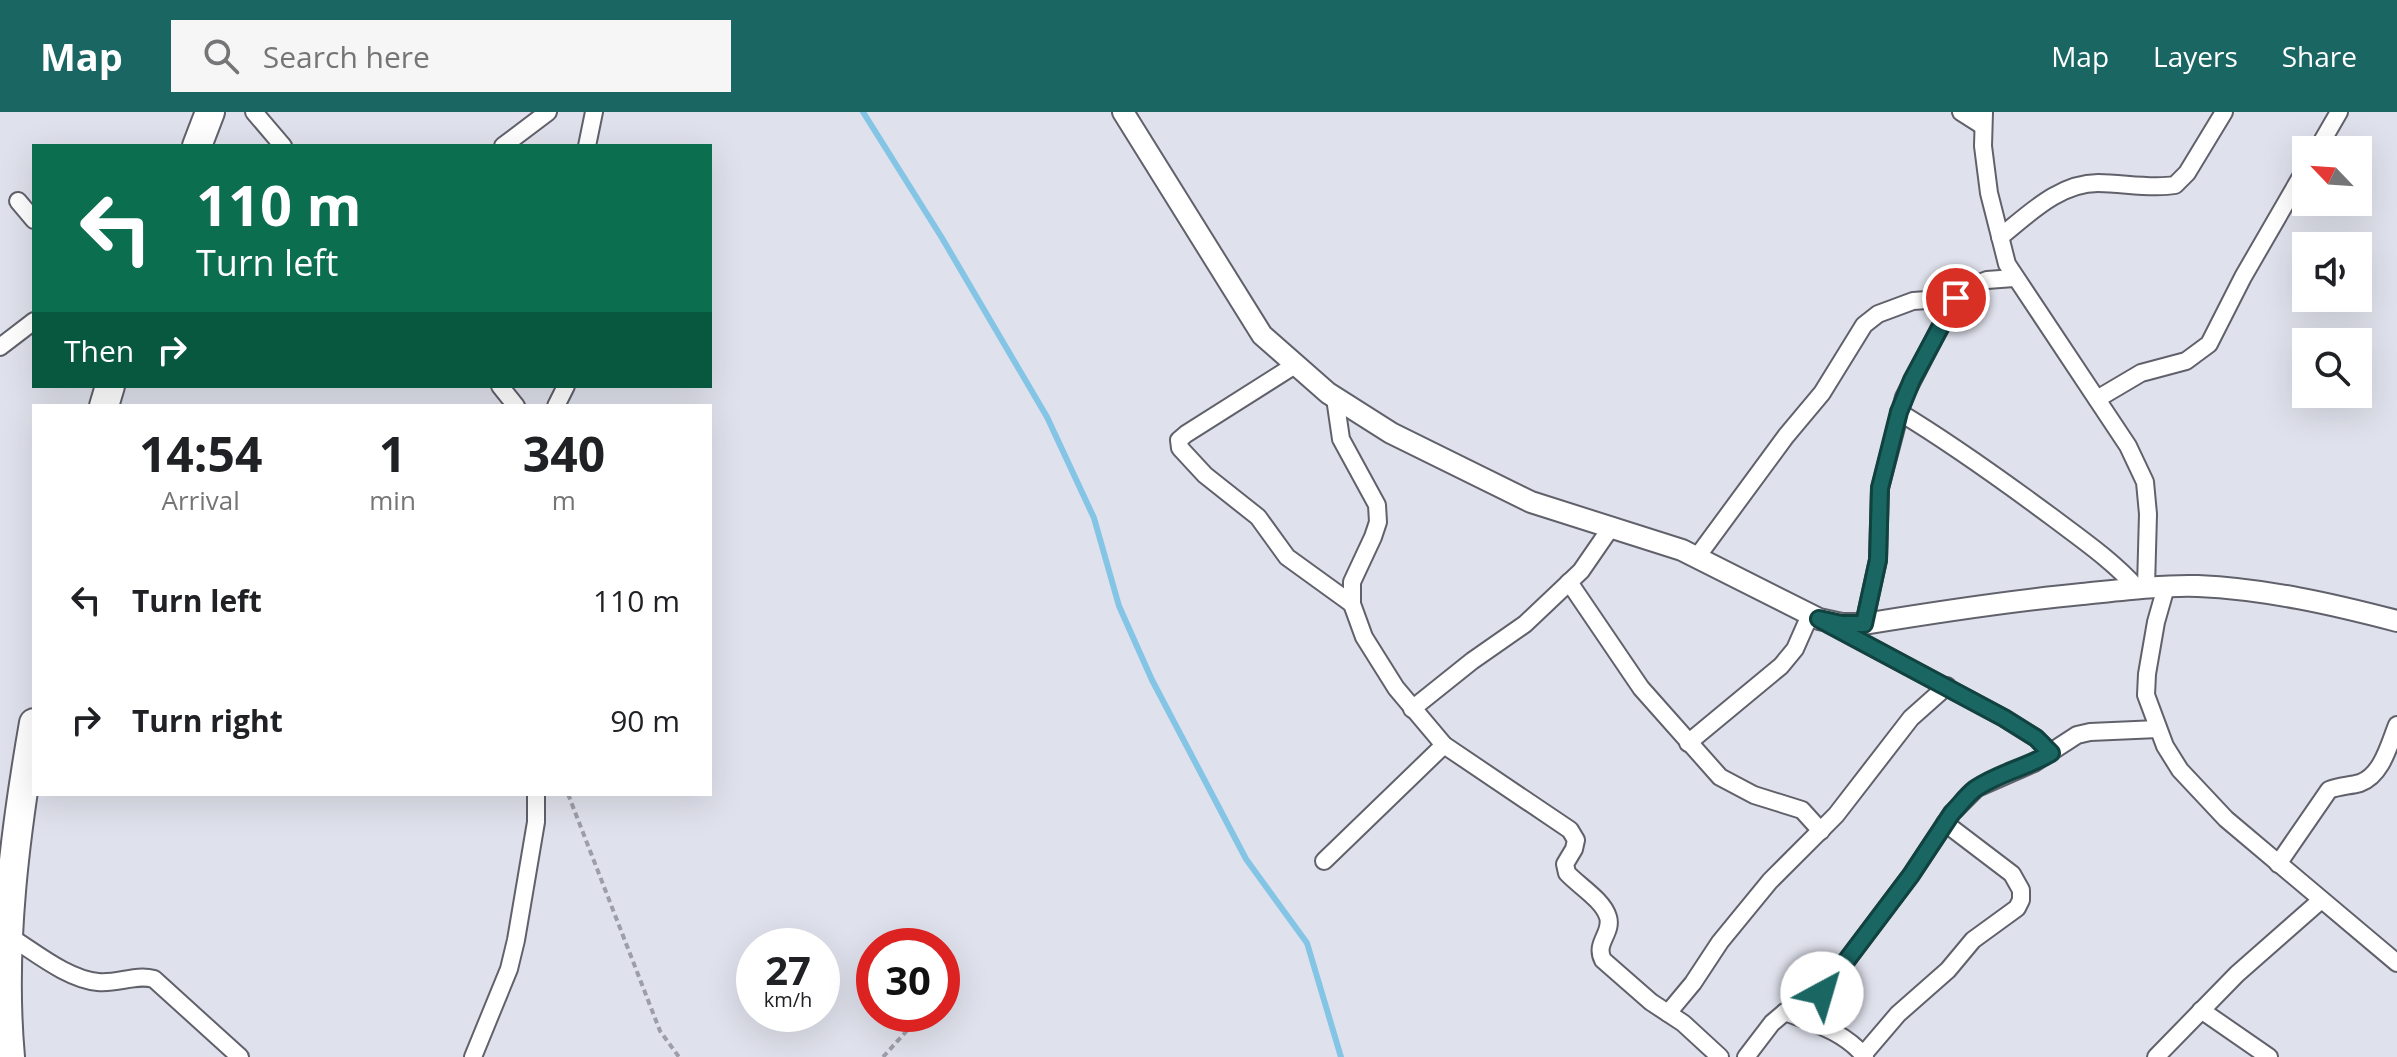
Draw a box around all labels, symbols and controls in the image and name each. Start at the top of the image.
search box [171,20,731,92]
text: Map [40,30,123,82]
icon: search [199,34,243,78]
text: Search here [263,36,430,77]
text: Map [2051,37,2109,75]
text: Layers [2153,37,2238,75]
text: Share [2282,37,2357,75]
north arrow [2292,136,2372,216]
map controls [2292,136,2372,408]
text: 110 m [196,166,362,242]
icon: left [64,176,168,280]
button: sound [2292,232,2372,312]
text: Turn left [196,238,338,287]
pin [1922,264,1990,332]
icon: arrive [1934,276,1978,320]
icon: right [150,328,194,372]
button: search [2292,328,2372,408]
text: Then [64,330,134,371]
text: 14:54 [139,421,262,486]
text: 1 [379,421,406,486]
text: 340 [523,421,605,486]
text: Arrival [161,482,240,518]
text: min [369,482,416,518]
text: m [552,482,576,518]
icon: left [64,578,108,622]
text: Turn left [132,580,262,621]
text: 110 m [593,580,680,621]
icon: right [64,698,108,742]
text: Turn right [132,700,283,741]
text: 90 m [610,700,680,741]
speed limit sign: 30 [856,928,960,1032]
text: 27 [765,942,811,997]
position arrow [1780,951,1864,1035]
text: km/h [764,986,812,1013]

